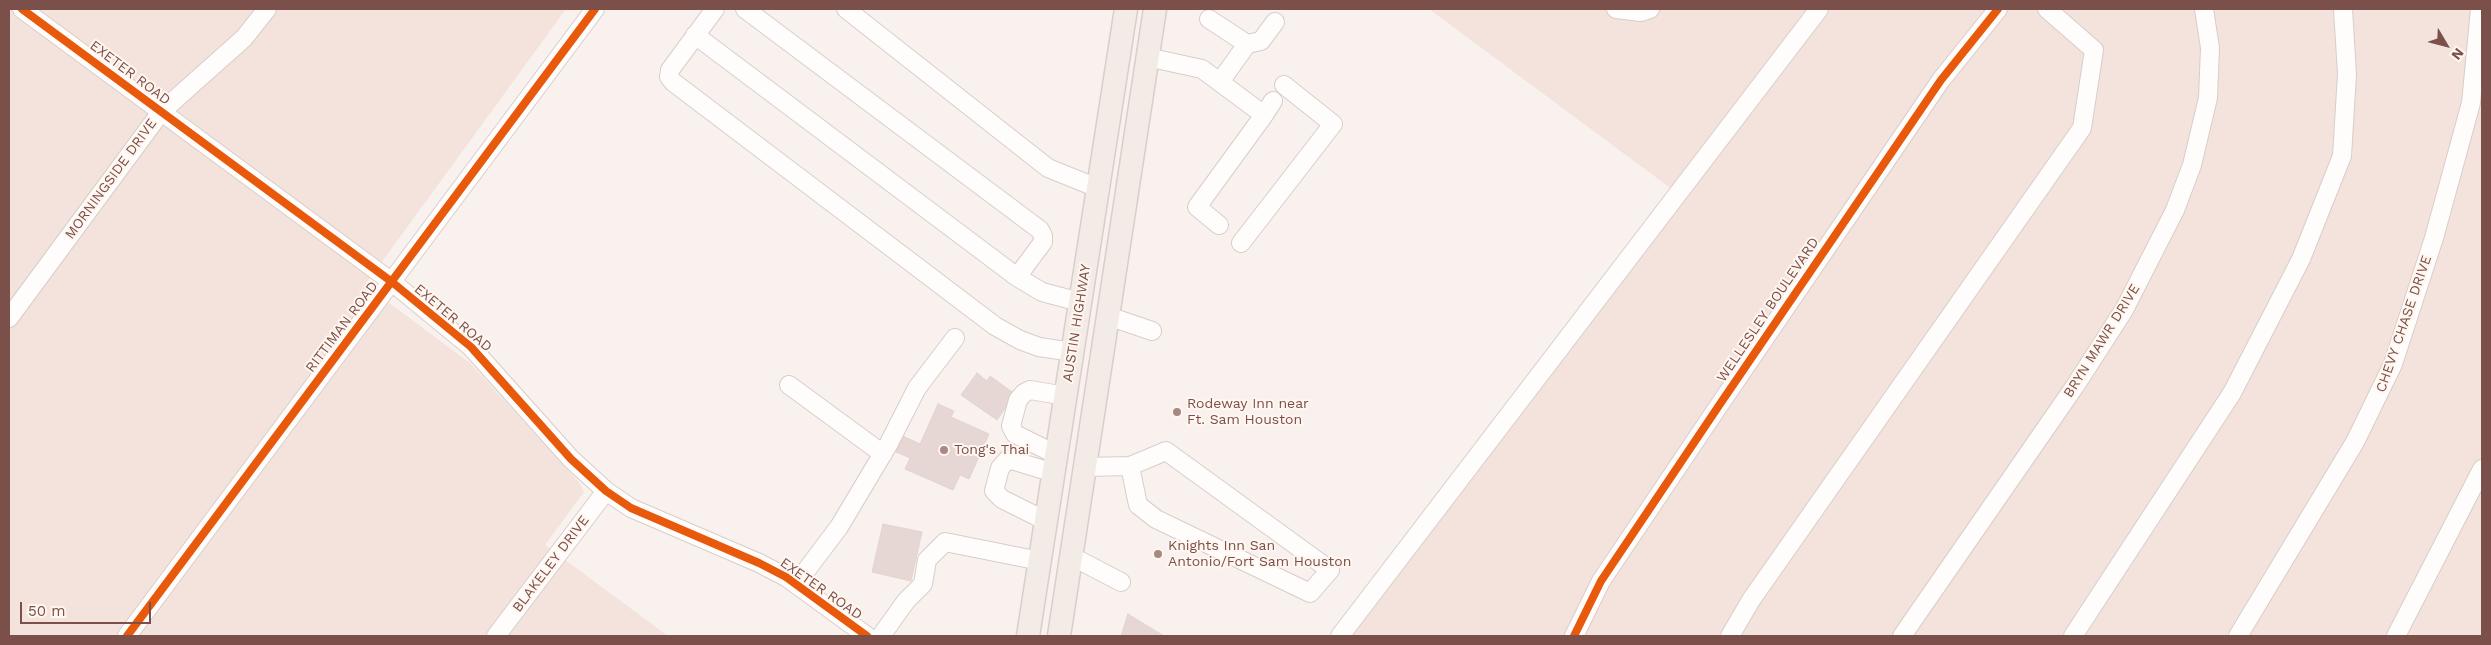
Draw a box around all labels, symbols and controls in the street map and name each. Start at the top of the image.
north arrow [2421,20,2471,70]
street label: EXETER ROAD [86,37,174,109]
text: N [2448,45,2467,63]
street label: MORNINGSIDE DRIVE [62,115,160,243]
street label: WELLESLEY BOULEVARD [1713,234,1823,386]
street label: CHEVY CHASE DRIVE [2373,253,2435,395]
street label: AUSTIN HIGHWAY [1059,263,1095,383]
street label: RITTIMAN ROAD [302,278,382,376]
street label: EXETER ROAD [411,281,495,355]
street label: BRYN MAWR DRIVE [2060,281,2144,401]
place label: Rodeway Inn near Ft. Sam Houston [1187,396,1309,428]
marker: Rodeway Inn near Ft. Sam Houston [1171,406,1183,418]
place label: Tong's Thai [954,442,1029,458]
marker: Tong's Thai [938,444,950,456]
street label: BLAKELEY DRIVE [509,512,593,616]
place label: Knights Inn San Antonio/Fort Sam Houston [1168,538,1351,570]
marker: Knights Inn San Antonio/Fort Sam Houston [1152,548,1164,560]
street label: EXETER ROAD [777,554,865,624]
scale bar [22,592,154,624]
text: 50 m [28,602,65,620]

